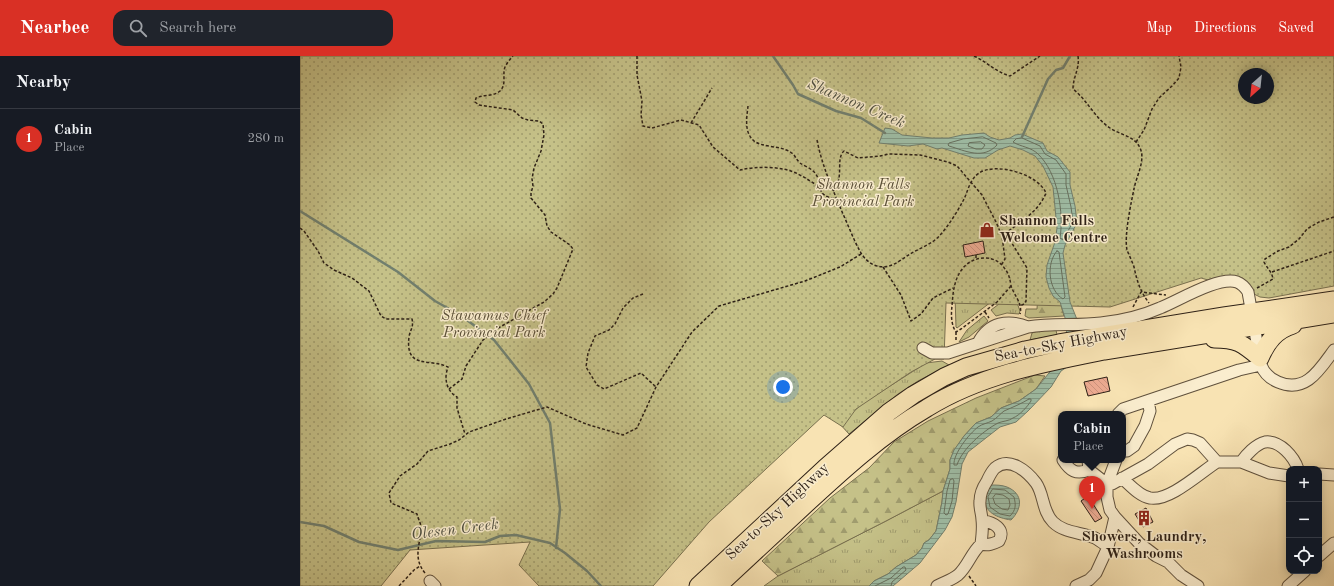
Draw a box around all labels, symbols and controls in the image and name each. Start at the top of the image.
search box [113,10,393,46]
icon: search [127,17,149,39]
text: Nearbee [20,19,89,38]
text: Search here [159,21,236,36]
text: Map [1146,21,1172,35]
text: Directions [1194,21,1256,35]
text: Saved [1278,21,1314,35]
north arrow [1238,68,1274,104]
text: Nearby [16,74,71,91]
water label: Shannon Creek [805,76,907,132]
text: Cabin [54,123,92,138]
text: 1 [25,132,33,145]
text: 280 m [247,132,284,145]
text: Place [54,141,84,154]
park label: Shannon Falls Provincial Park [811,178,914,210]
place label: Shannon Falls Welcome Centre [999,214,1108,246]
shop icon: Shannon Falls Welcome Centre [978,221,996,239]
park label: Stawamus Chief Provincial Park [441,309,549,341]
street label: Sea-to-Sky Highway [993,325,1129,365]
your location [773,377,793,397]
popup [1058,411,1126,463]
text: Cabin [1073,422,1111,437]
text: Place [1073,440,1103,453]
street label: Sea-to-Sky Highway [723,460,833,564]
map controls [1286,466,1322,574]
button: + [1286,466,1322,502]
pin: 1 [1079,476,1105,509]
button: − [1286,502,1322,538]
building icon: Showers, Laundry, Washrooms [1135,509,1153,527]
water label: Olesen Creek [410,517,500,543]
place label: Showers, Laundry, Washrooms [1081,530,1207,562]
button: locate [1286,538,1322,574]

